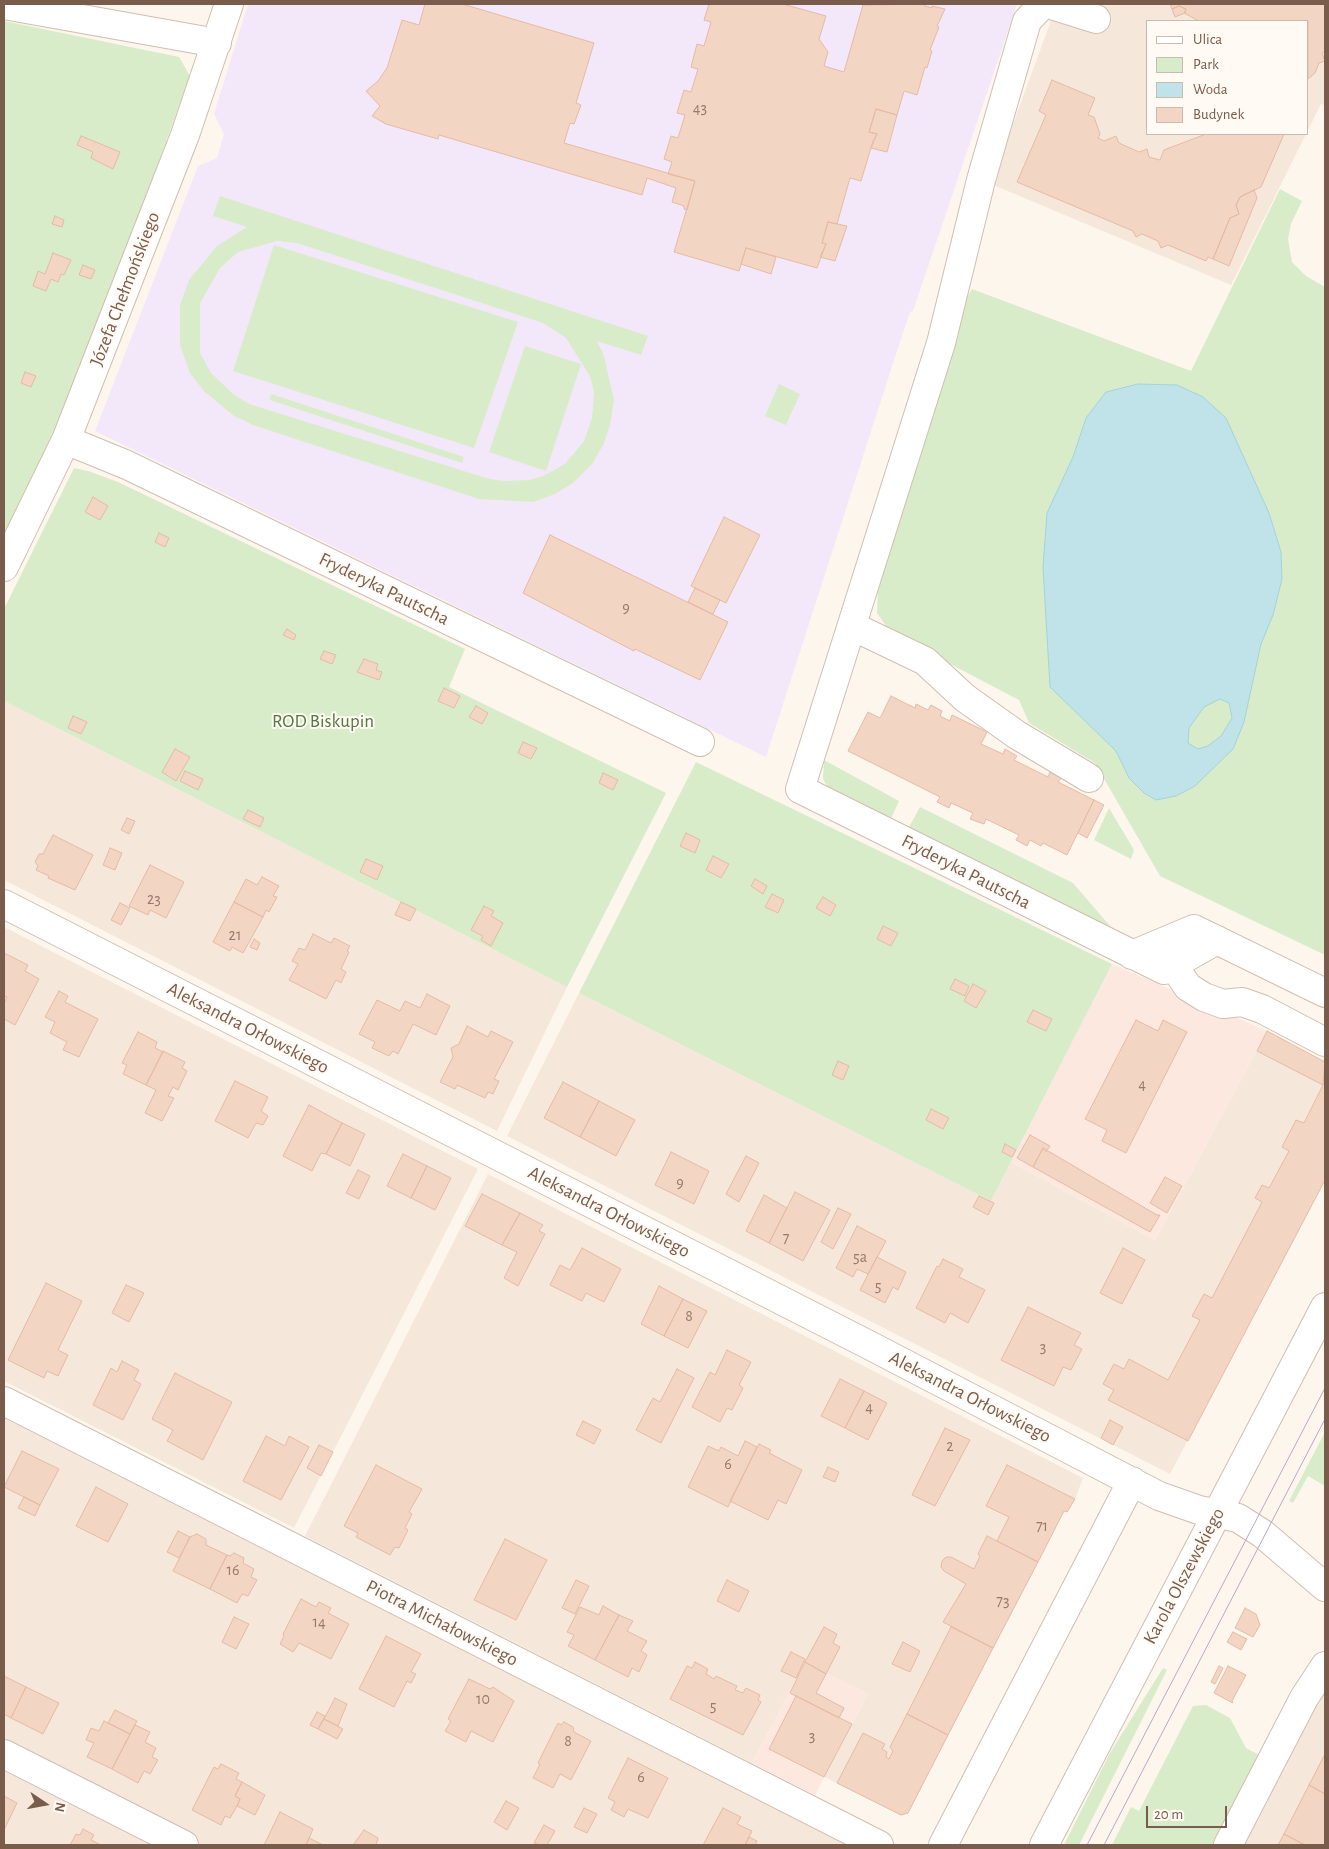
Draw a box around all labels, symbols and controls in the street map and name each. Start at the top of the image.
legend [1146,20,1309,135]
text: Ulica [1193,32,1222,47]
text: Park [1193,57,1219,72]
text: Woda [1193,82,1228,97]
house number: 43 [693,98,707,118]
text: Budynek [1193,107,1244,122]
street label: Józefa Chełmońskiego [85,209,165,369]
street label: Fryderyka Pautscha [315,548,453,630]
house number: 9 [622,598,630,618]
park label: ROD Biskupin [272,710,374,732]
street label: Fryderyka Pautscha [898,830,1034,914]
house number: 23 [147,889,161,909]
house number: 21 [229,925,241,945]
street label: Aleksandra Orłowskiego [163,977,333,1079]
house number: 4 [1138,1074,1146,1094]
street label: Aleksandra Orłowskiego [524,1161,694,1263]
house number: 9 [676,1173,684,1193]
house number: 7 [783,1228,789,1248]
house number: 5a [853,1247,867,1267]
house number: 5 [875,1276,881,1296]
house number: 8 [685,1306,693,1326]
house number: 3 [1040,1337,1046,1357]
street label: Aleksandra Orłowskiego [885,1346,1055,1448]
house number: 4 [865,1397,873,1417]
house number: 2 [946,1436,954,1456]
house number: 6 [724,1454,732,1474]
street label: Karola Olszewskiego [1138,1504,1230,1648]
house number: 71 [1036,1516,1048,1536]
house number: 16 [226,1560,240,1580]
street label: Piotra Michałowskiego [362,1575,522,1671]
house number: 73 [996,1591,1010,1611]
house number: 14 [312,1612,326,1632]
house number: 10 [476,1689,490,1709]
house number: 5 [710,1696,716,1716]
house number: 3 [809,1726,815,1746]
house number: 8 [564,1731,572,1751]
house number: 6 [637,1767,645,1787]
north arrow [20,1779,70,1829]
scale bar [1149,1796,1230,1828]
text: N [52,1801,68,1813]
text: 20 m [1154,1807,1183,1822]

